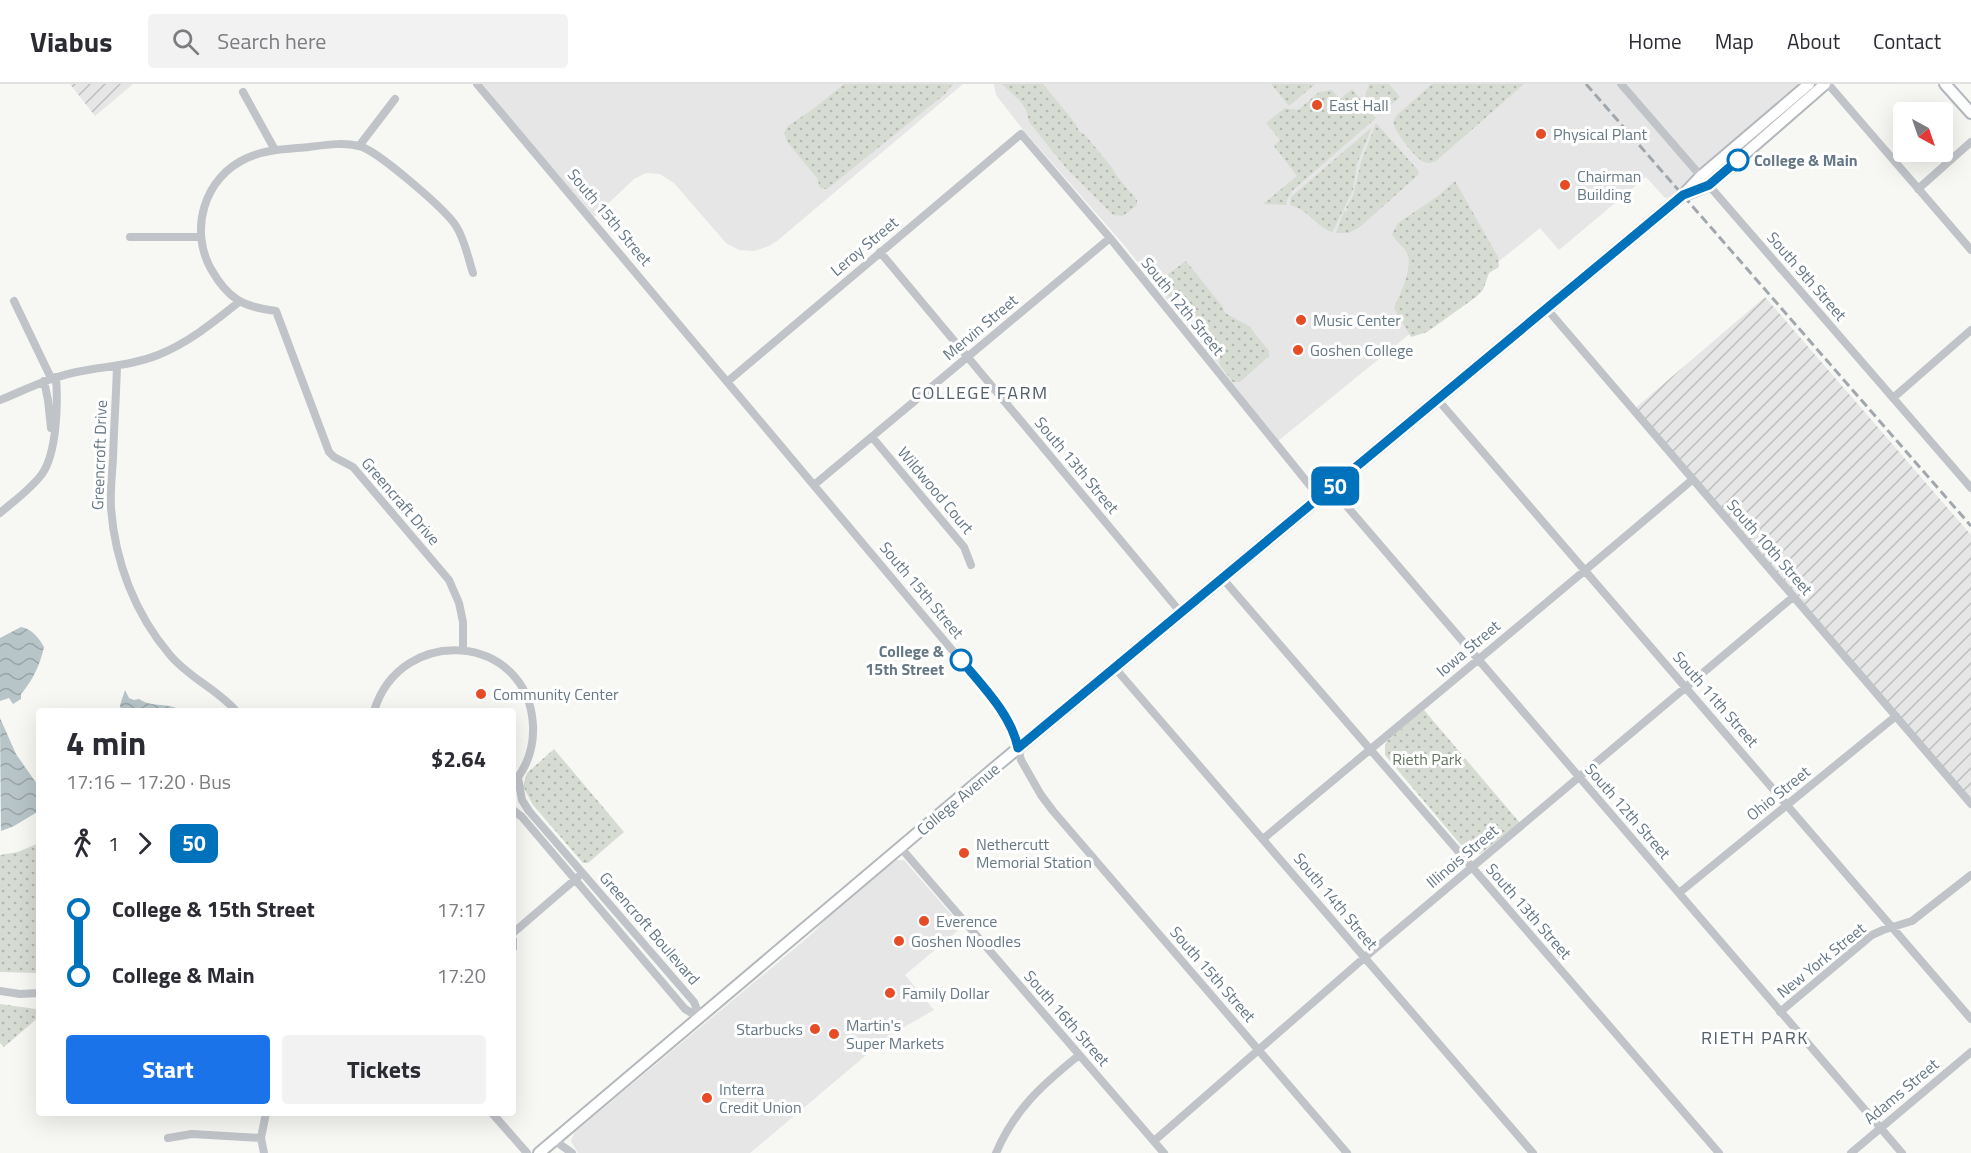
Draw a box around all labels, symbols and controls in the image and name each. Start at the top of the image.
search box [148,14,568,68]
text: Viabus [30,20,112,63]
text: Search here [217,24,326,58]
icon: search [169,25,202,58]
text: Home [1628,25,1682,57]
text: Map [1715,25,1754,57]
text: About [1787,25,1840,57]
text: Contact [1873,25,1941,57]
place label: East Hall [1329,93,1389,117]
marker: East Hall [1310,98,1324,112]
north arrow [1893,102,1953,162]
map controls [1893,102,1953,162]
place label: Physical Plant [1553,122,1647,146]
marker: Physical Plant [1534,127,1548,141]
place label: College & Main [1754,148,1858,172]
marker: College & Main [1727,149,1749,171]
street label: South 15th Street [562,163,658,271]
place label: Chairman Building [1577,164,1641,206]
marker: Chairman Building [1558,178,1572,192]
street label: Leroy Street [825,210,903,281]
street label: South 9th Street [1761,226,1853,326]
street label: South 12th Street [1136,252,1230,361]
street label: Mervin Street [937,288,1023,366]
place label: Music Center [1313,308,1401,332]
marker: Music Center [1294,313,1308,327]
place label: Goshen College [1310,338,1413,362]
marker: Goshen College [1291,343,1305,357]
district label: COLLEGE FARM [911,379,1049,406]
street label: Greencroft Drive [85,400,113,510]
street label: South 13th Street [1029,411,1125,519]
street label: Wildwood Court [892,441,980,539]
street label: Greencraft Drive [356,452,446,550]
line badge: 50 [1308,466,1362,506]
text: 50 [1323,470,1347,502]
street label: South 10th Street [1721,494,1819,601]
street label: South 15th Street [874,536,970,644]
street label: Iowa Street [1431,614,1506,682]
place label: College & 15th Street [865,639,945,681]
street label: South 11th Street [1667,646,1765,753]
marker: College & 15th Street [950,649,972,671]
place label: Community Center [493,682,619,706]
marker: Community Center [474,687,488,701]
text: 4 min [66,718,146,768]
text: $2.64 [431,742,486,776]
park label: Rieth Park [1392,747,1462,771]
street label: College Avenue [911,757,1005,841]
street label: South 12th Street [1579,758,1677,865]
street label: Ohio Street [1741,760,1815,826]
text: 17:16 – 17:20 · Bus [66,766,231,797]
street label: Illinois Street [1421,818,1504,893]
icon: walk [66,827,99,860]
icon: forward [128,827,161,860]
text: 50 [182,827,206,859]
text: 1 [108,828,119,859]
place label: Nethercutt Memorial Station [976,832,1092,874]
marker: Nethercutt Memorial Station [957,846,971,860]
street label: South 14th Street [1288,847,1384,955]
street label: South 13th Street [1480,858,1578,965]
street label: Greencroft Boulevard [594,866,706,990]
text: College & 15th Street [112,892,315,926]
text: 17:17 [437,894,486,925]
place label: Everence [936,909,997,933]
marker: Everence [917,914,931,928]
street label: New York Street [1771,916,1871,1003]
street label: South 15th Street [1164,921,1262,1028]
place label: Goshen Noodles [911,929,1021,953]
marker: Goshen Noodles [892,934,906,948]
text: College & Main [112,958,255,992]
text: 17:20 [437,960,486,991]
street label: South 16th Street [1018,965,1116,1072]
place label: Family Dollar [902,981,990,1005]
marker: Family Dollar [883,986,897,1000]
place label: Martin's Super Markets [846,1013,944,1055]
place label: Starbucks [736,1017,803,1041]
marker: Starbucks [808,1022,822,1036]
district label: RIETH PARK [1701,1024,1809,1051]
marker: Martin's Super Markets [827,1027,841,1041]
button: Start [66,1035,270,1104]
button: Tickets [282,1035,486,1104]
street label: Adams Street [1858,1052,1944,1130]
place label: Interra Credit Union [719,1077,802,1119]
marker: Interra Credit Union [700,1091,714,1105]

